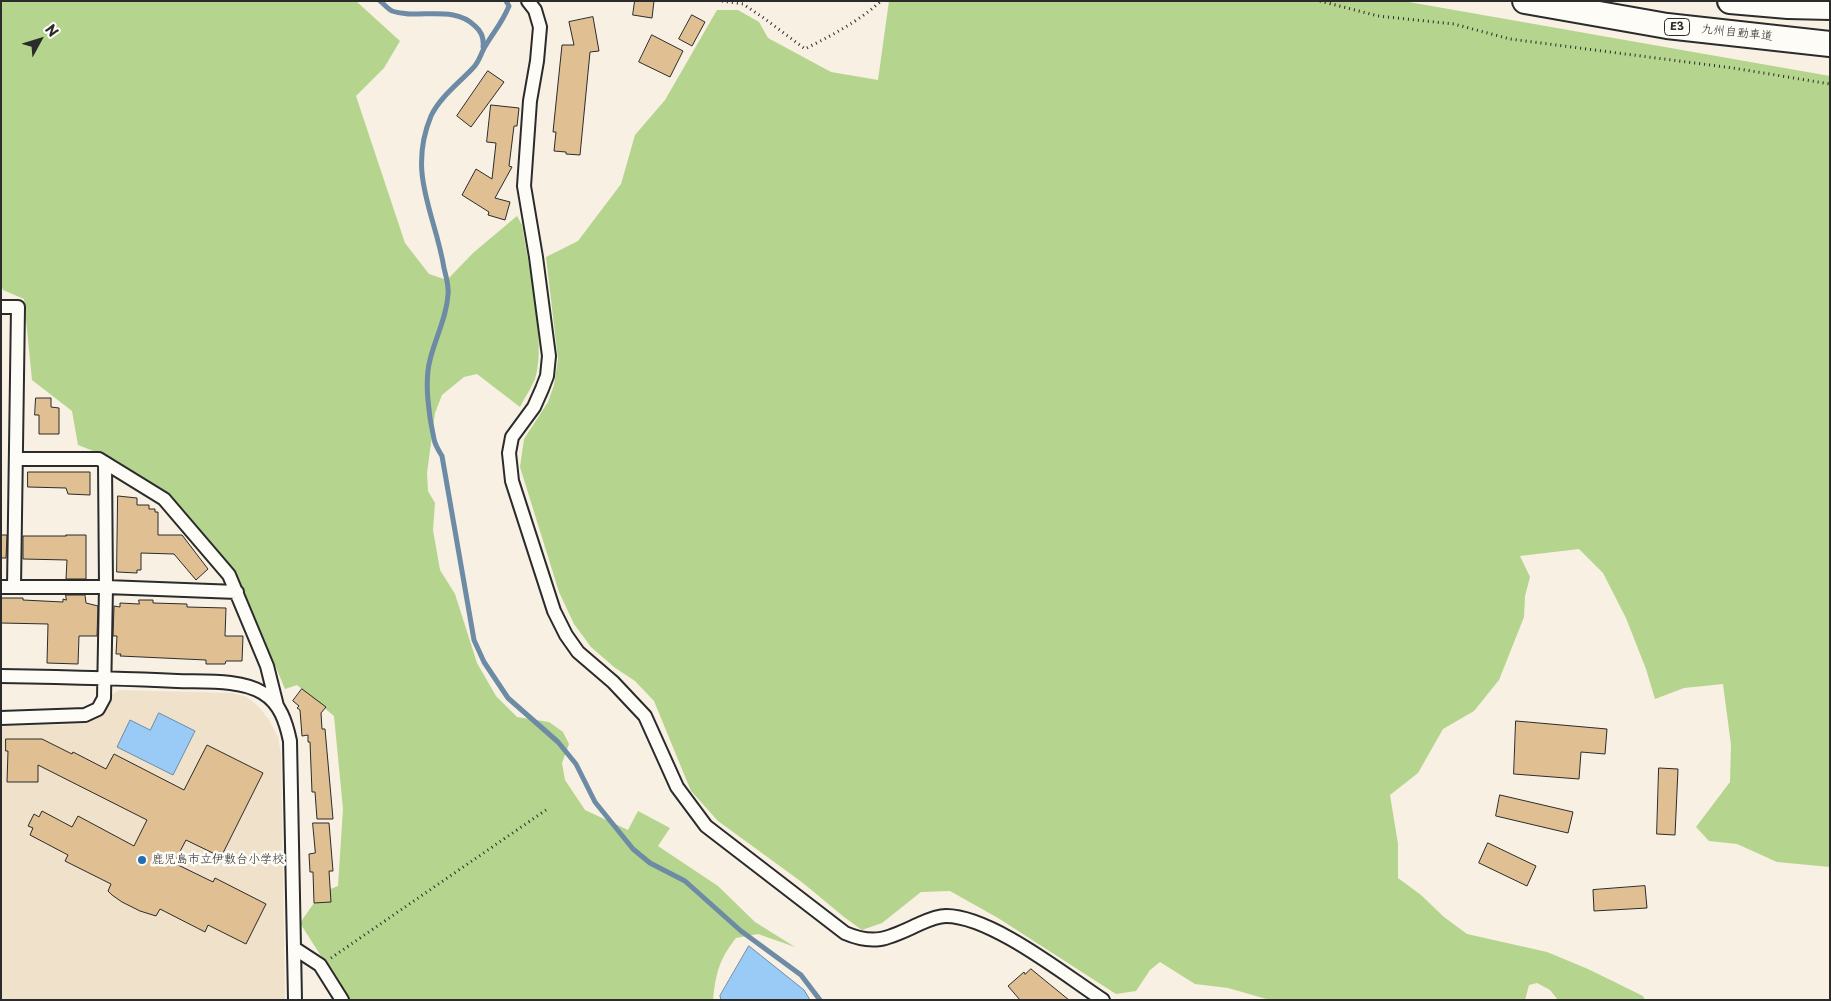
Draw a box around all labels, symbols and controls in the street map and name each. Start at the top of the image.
north arrow [15,15,65,65]
road number: E3 [1664,18,1690,36]
text: N [40,19,64,41]
street label: 九州自動車道 [1700,22,1774,44]
place label: 鹿児島市立伊敷台小学校 [152,853,284,867]
marker: 鹿児島市立伊敷台小学校 [136,854,148,866]

